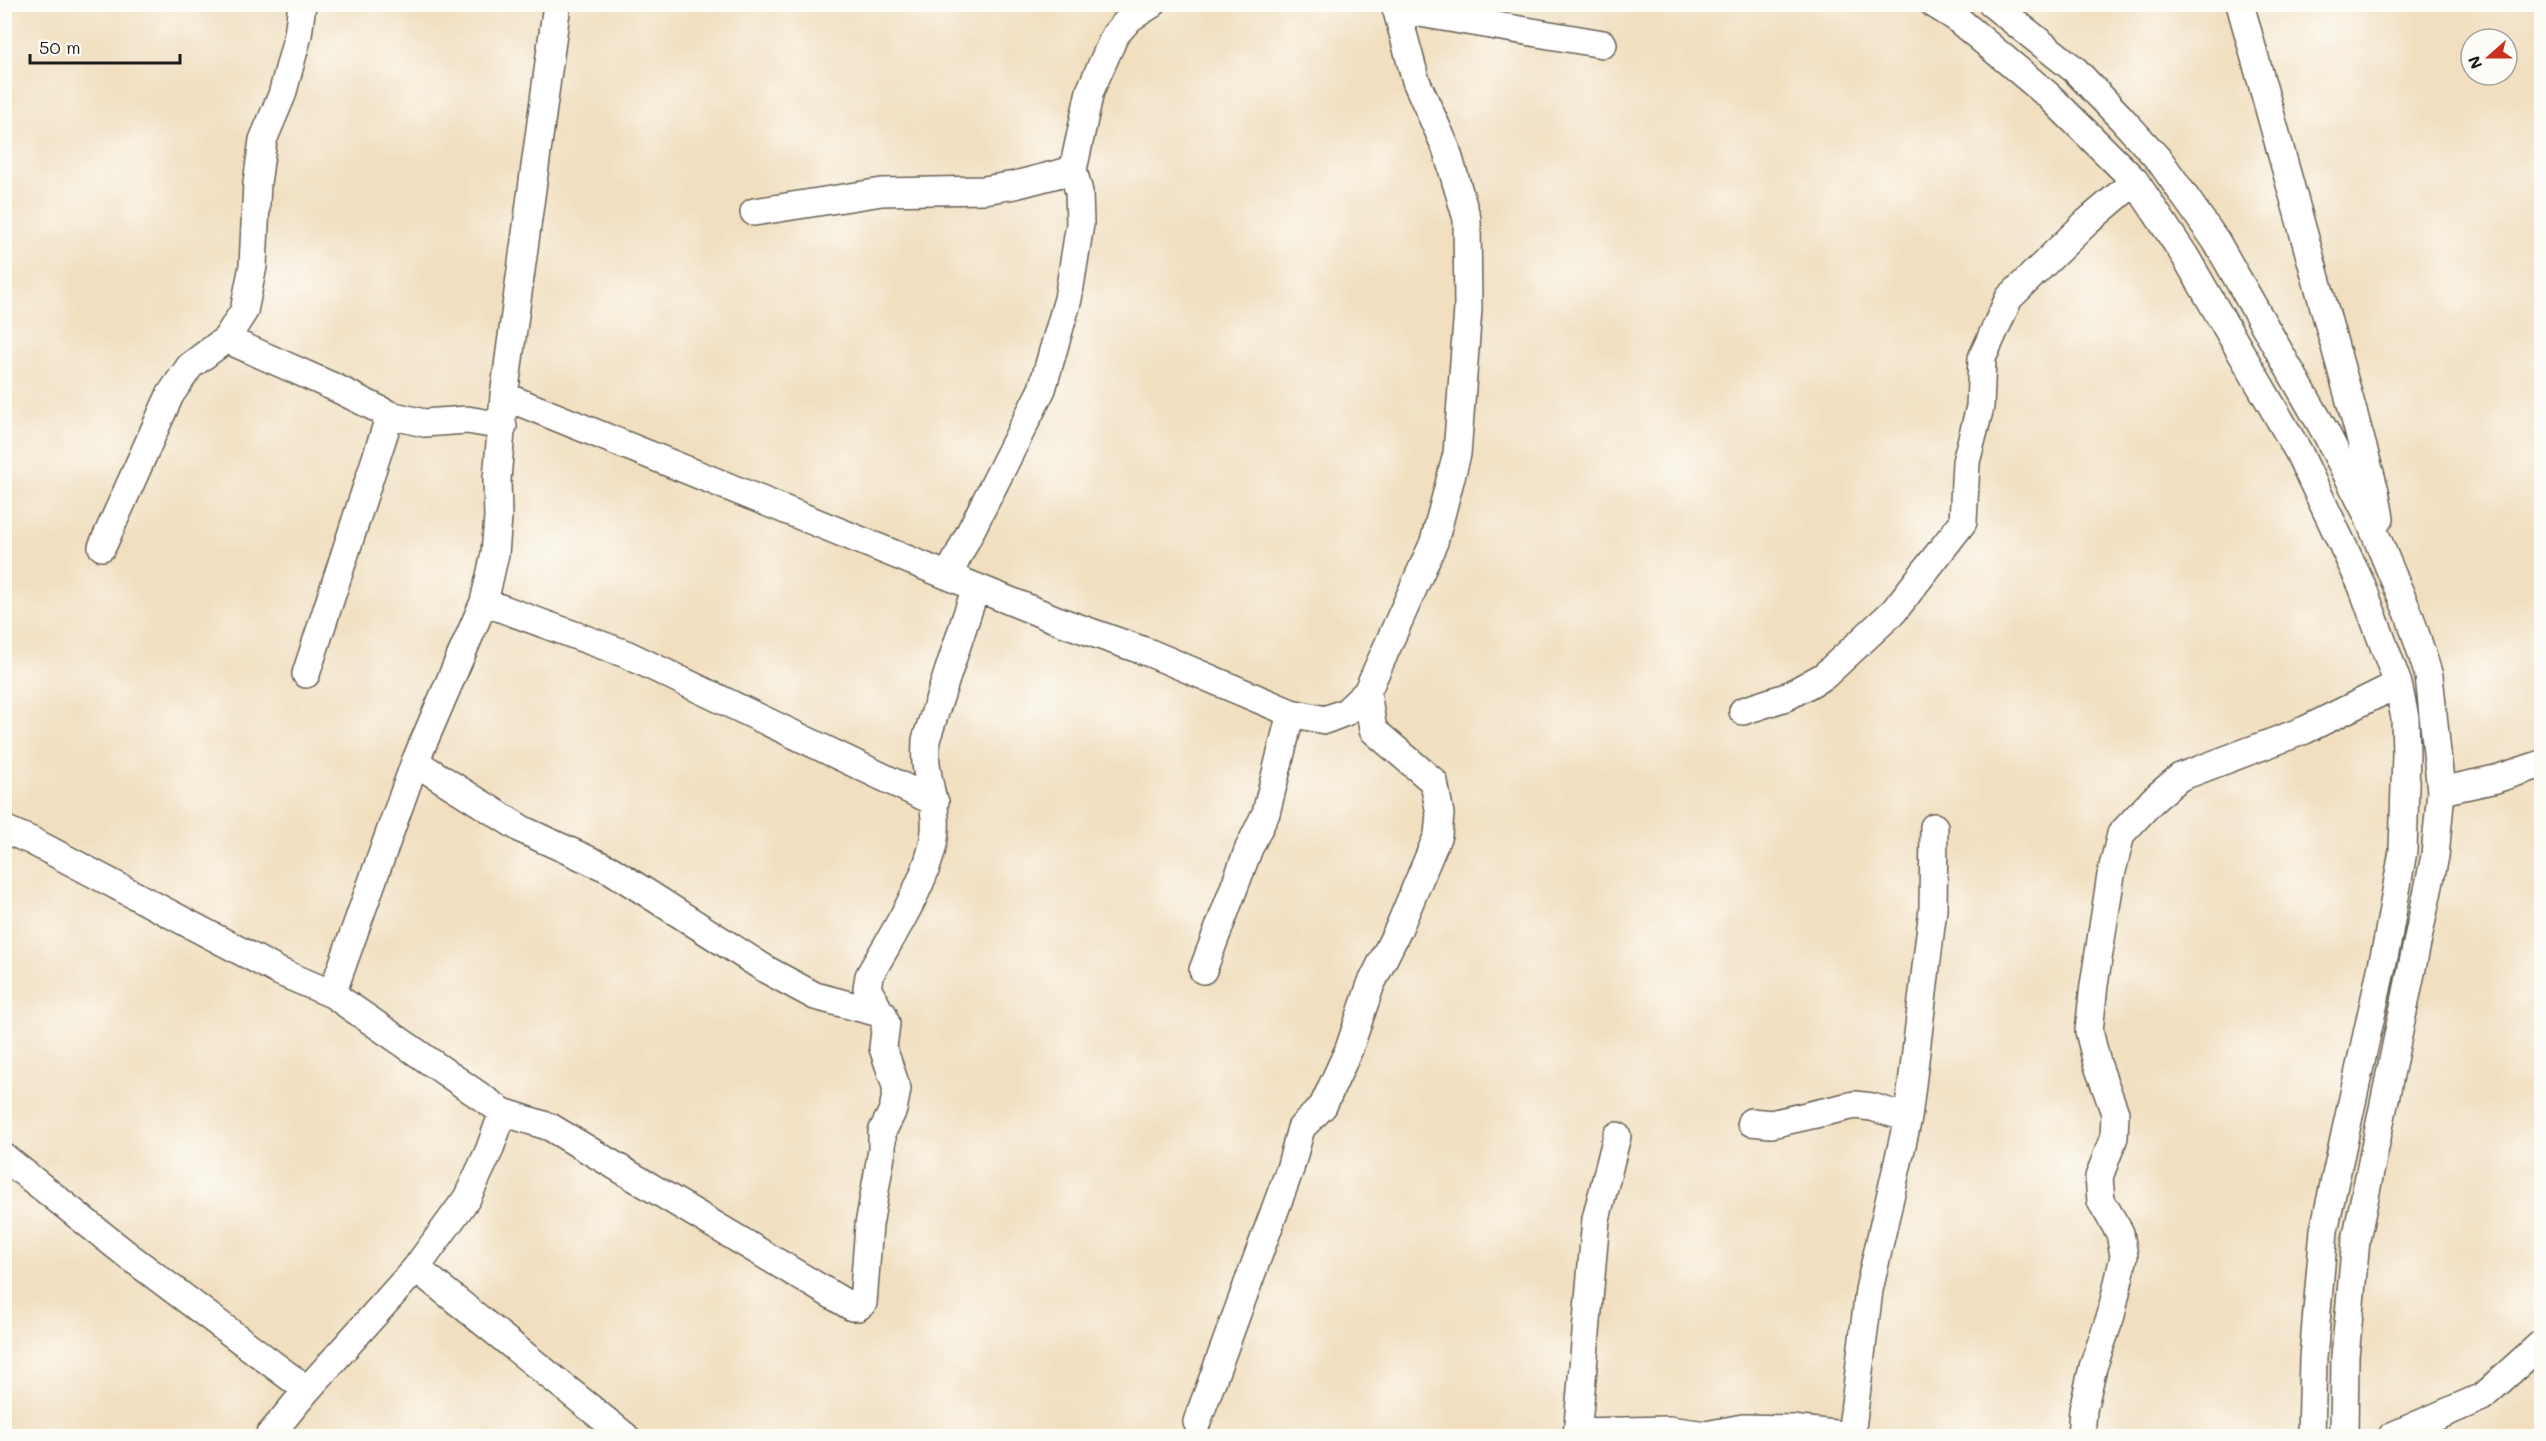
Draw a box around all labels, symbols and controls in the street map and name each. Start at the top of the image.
scale bar [30,27,180,65]
north arrow [2459,27,2519,87]
text: 50 m [39,35,81,59]
text: N [2463,53,2487,72]

